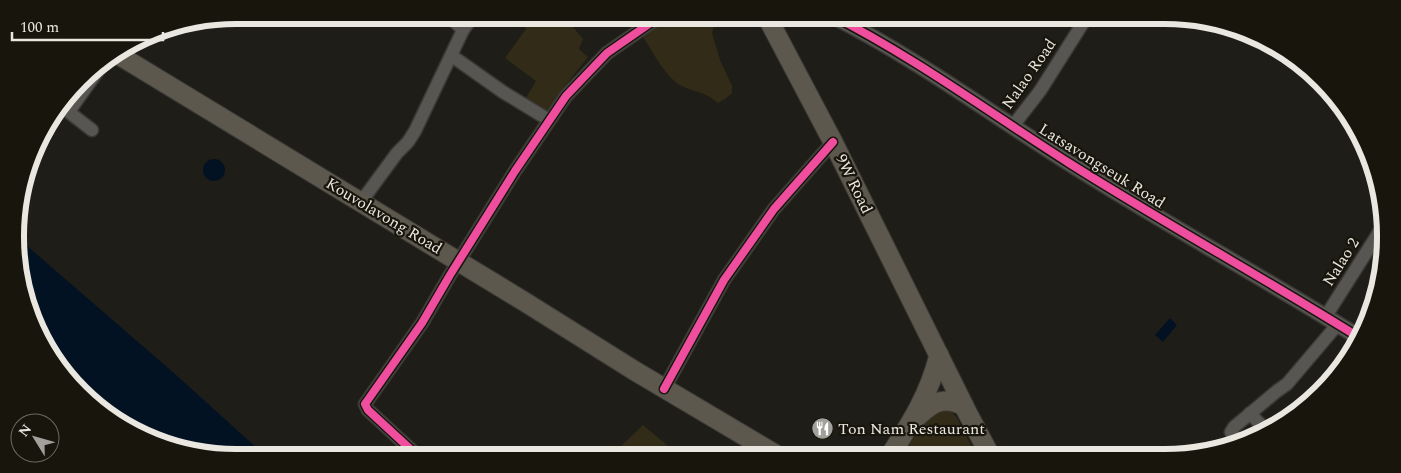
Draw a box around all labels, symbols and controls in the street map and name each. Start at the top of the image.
scale bar [12,10,164,42]
text: 100 m [20,16,59,39]
street label: Nalao Road [996,34,1062,114]
street label: Latsavongseuk Road [1034,117,1170,215]
street label: 9W Road [829,150,879,218]
street label: Kouvolavong Road [321,172,447,260]
street label: Nalao 2 [1317,233,1365,291]
north arrow [10,413,60,463]
restaurant icon: Ton Nam Restaurant [810,417,834,441]
place label: Ton Nam Restaurant [838,417,985,441]
text: N [13,420,37,441]

